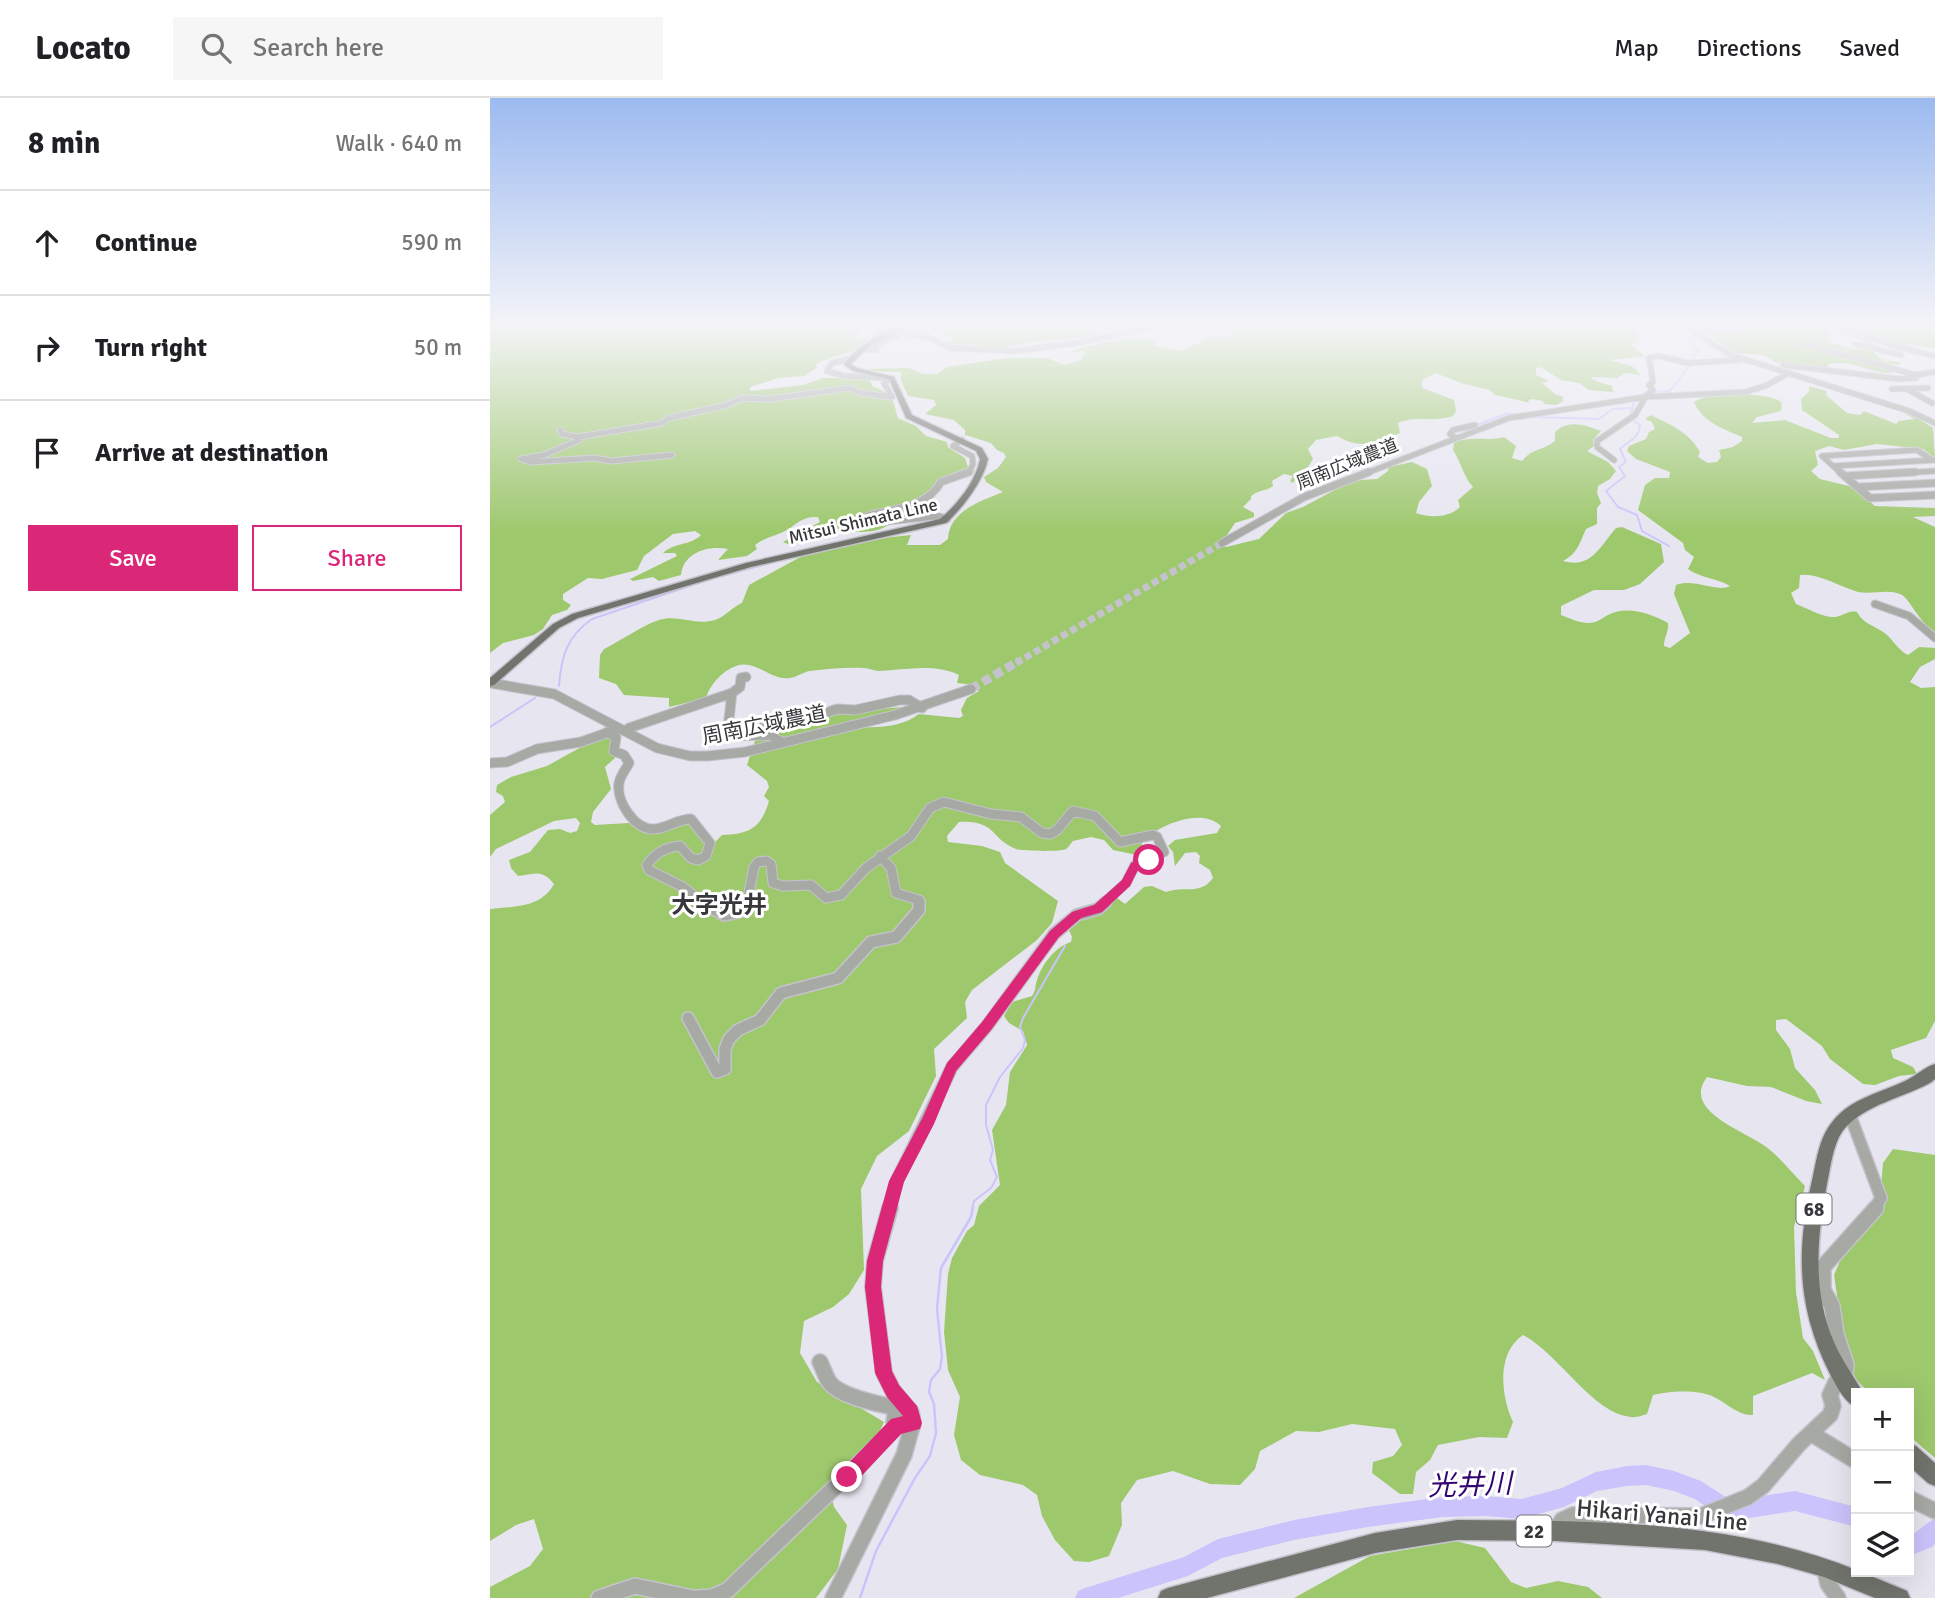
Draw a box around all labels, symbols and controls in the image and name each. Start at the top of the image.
search box [173,17,663,80]
text: Locato [35,28,131,69]
icon: search [197,29,235,67]
text: Search here [253,32,384,64]
text: Map [1614,33,1659,63]
text: Directions [1697,33,1802,63]
text: Saved [1840,33,1900,63]
text: 8 min [28,125,100,162]
text: Walk · 640 m [336,129,462,158]
icon: ahead [28,224,66,262]
text: Continue [95,227,197,259]
text: 590 m [401,228,462,257]
icon: right [28,329,66,367]
text: Turn right [95,332,207,364]
text: 50 m [414,333,462,362]
icon: arrive [28,434,66,472]
street label: 周南広域農道 [1293,434,1401,494]
text: Arrive at destination [95,437,328,469]
street label: Mitsui Shimata Line [786,493,940,549]
button: Save [28,525,238,591]
button: Share [252,525,462,591]
street label: 周南広域農道 [700,700,828,750]
route start [1133,844,1164,875]
district label: 大字光井 [671,890,767,920]
road number: 68 [1796,1194,1832,1224]
map controls [1851,1388,1914,1577]
button: + [1851,1388,1914,1451]
button: − [1851,1451,1914,1514]
route end [831,1461,862,1492]
water label: 光井川 [1427,1466,1516,1503]
street label: Hikari Yanai Line [1575,1493,1749,1537]
button: layers [1851,1514,1914,1577]
road number: 22 [1516,1516,1552,1546]

